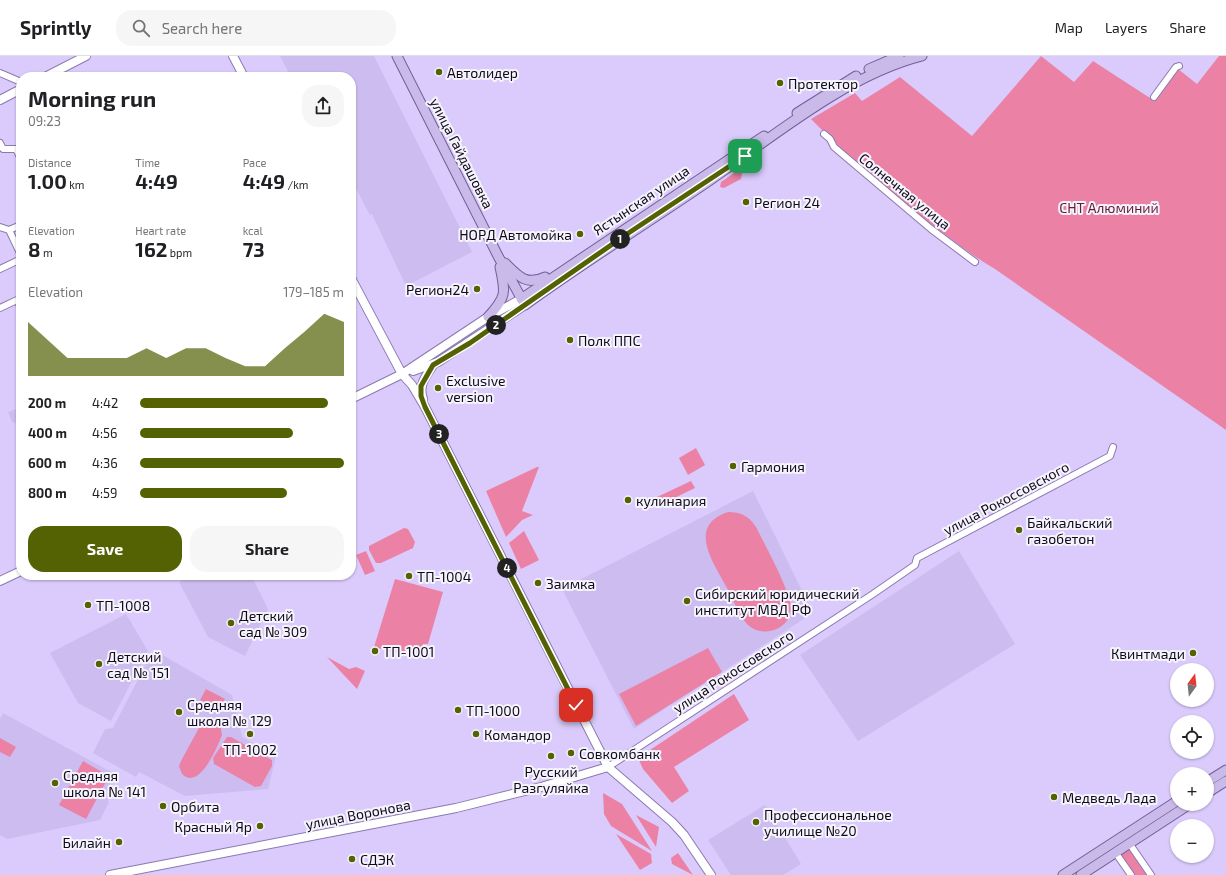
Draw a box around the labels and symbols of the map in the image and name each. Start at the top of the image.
place label: Автолидер [447,64,518,81]
marker: Автолидер [434,67,444,77]
place label: Протектор [788,75,858,92]
marker: Протектор [775,78,785,88]
street label: улица Гайдашовка [427,95,497,211]
pin [728,139,762,173]
street label: Солнечная улица [856,149,954,233]
street label: Ястынская улица [590,161,692,239]
place label: Регион 24 [754,194,820,211]
marker: Регион 24 [741,197,751,207]
park label: СНТ Алюминий [1059,199,1159,216]
place label: НОРД Автомойка [459,226,572,243]
marker: НОРД Автомойка [575,229,585,239]
pin: 1 [610,229,630,249]
place label: Регион24 [406,281,469,298]
marker: Регион24 [472,284,482,294]
pin: 2 [486,315,506,335]
place label: Полк ППС [578,332,640,349]
marker: Полк ППС [565,335,575,345]
place label: Exclusive version [446,372,506,405]
marker: Exclusive version [433,383,443,393]
pin: 3 [429,424,449,444]
place label: Гармония [741,458,805,475]
street label: улица Рокоссовского [940,458,1072,538]
marker: Гармония [728,461,738,471]
place label: кулинария [636,492,706,509]
marker: кулинария [623,495,633,505]
place label: Байкальский газобетон [1027,514,1112,547]
marker: Байкальский газобетон [1014,525,1024,535]
pin: 4 [497,558,517,578]
place label: ТП-1004 [417,568,471,585]
marker: ТП-1004 [404,571,414,581]
place label: Заимка [546,575,595,592]
marker: Заимка [533,578,543,588]
place label: Сибирский юридический институт МВД РФ [695,585,859,618]
marker: Сибирский юридический институт МВД РФ [682,596,692,606]
place label: ТП-1008 [96,597,150,614]
marker: ТП-1008 [83,600,93,610]
place label: Детский сад № 309 [239,607,307,640]
marker: Детский сад № 309 [226,618,236,628]
street label: улица Рокоссовского [670,626,796,716]
place label: ТП-1001 [383,643,434,660]
place label: Квинтмади [1111,645,1185,662]
marker: ТП-1001 [370,646,380,656]
place label: Детский сад № 151 [107,648,170,681]
marker: Квинтмади [1188,648,1198,658]
marker: Детский сад № 151 [94,659,104,669]
north arrow [1170,663,1214,707]
pin [559,688,593,722]
place label: Средняя школа № 129 [187,696,272,729]
place label: ТП-1000 [466,702,520,719]
marker: ТП-1000 [453,705,463,715]
marker: Средняя школа № 129 [174,707,184,717]
place label: Командор [484,726,551,743]
marker: ТП-1002 [245,729,255,739]
marker: Командор [471,729,481,739]
place label: ТП-1002 [223,741,277,758]
place label: Совкомбанк [579,745,660,762]
marker: Совкомбанк [566,748,576,758]
marker: Русский Разгуляйка [546,751,556,761]
place label: Русский Разгуляйка [513,763,589,796]
place label: Средняя школа № 141 [63,767,146,800]
marker: Средняя школа № 141 [50,778,60,788]
place label: Медведь Лада [1062,789,1157,806]
marker: Медведь Лада [1049,792,1059,802]
street label: улица Воронова [304,795,412,833]
place label: Орбита [171,798,219,815]
marker: Орбита [158,801,168,811]
place label: Профессиональное училище №20 [764,806,892,839]
marker: Профессиональное училище №20 [751,817,761,827]
place label: Красный Яр [174,818,252,835]
marker: Красный Яр [255,821,265,831]
place label: Билайн [62,834,111,851]
marker: Билайн [114,837,124,847]
place label: СДЭК [360,851,394,868]
marker: СДЭК [347,854,357,864]

